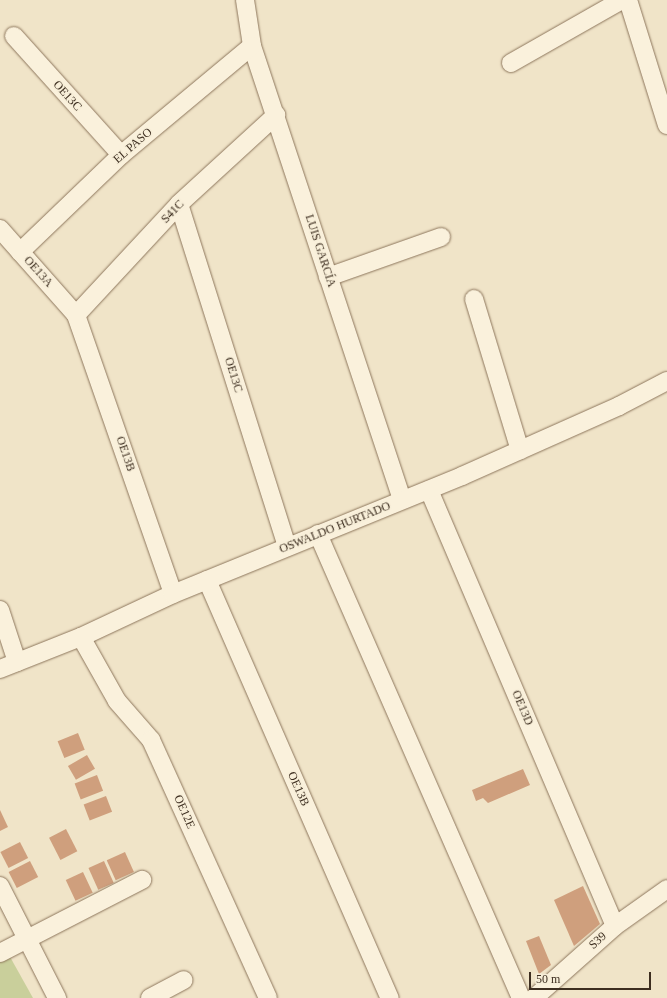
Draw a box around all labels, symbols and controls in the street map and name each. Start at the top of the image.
street label: OE13C [50,78,84,114]
street label: EL PASO [110,125,156,167]
street label: S41C [159,197,187,227]
street label: LUIS GARCÍA [301,213,339,289]
street label: OE13A [20,254,56,290]
street label: OE13C [221,356,245,394]
street label: OE13B [112,435,138,473]
street label: OSWALDO HURTADO [277,499,393,557]
street label: OE13D [508,688,536,728]
street label: OE13B [284,770,312,808]
street label: OE12E [170,793,198,831]
street label: S39 [586,929,610,953]
scale bar [531,964,653,990]
text: 50 m [536,972,560,986]

